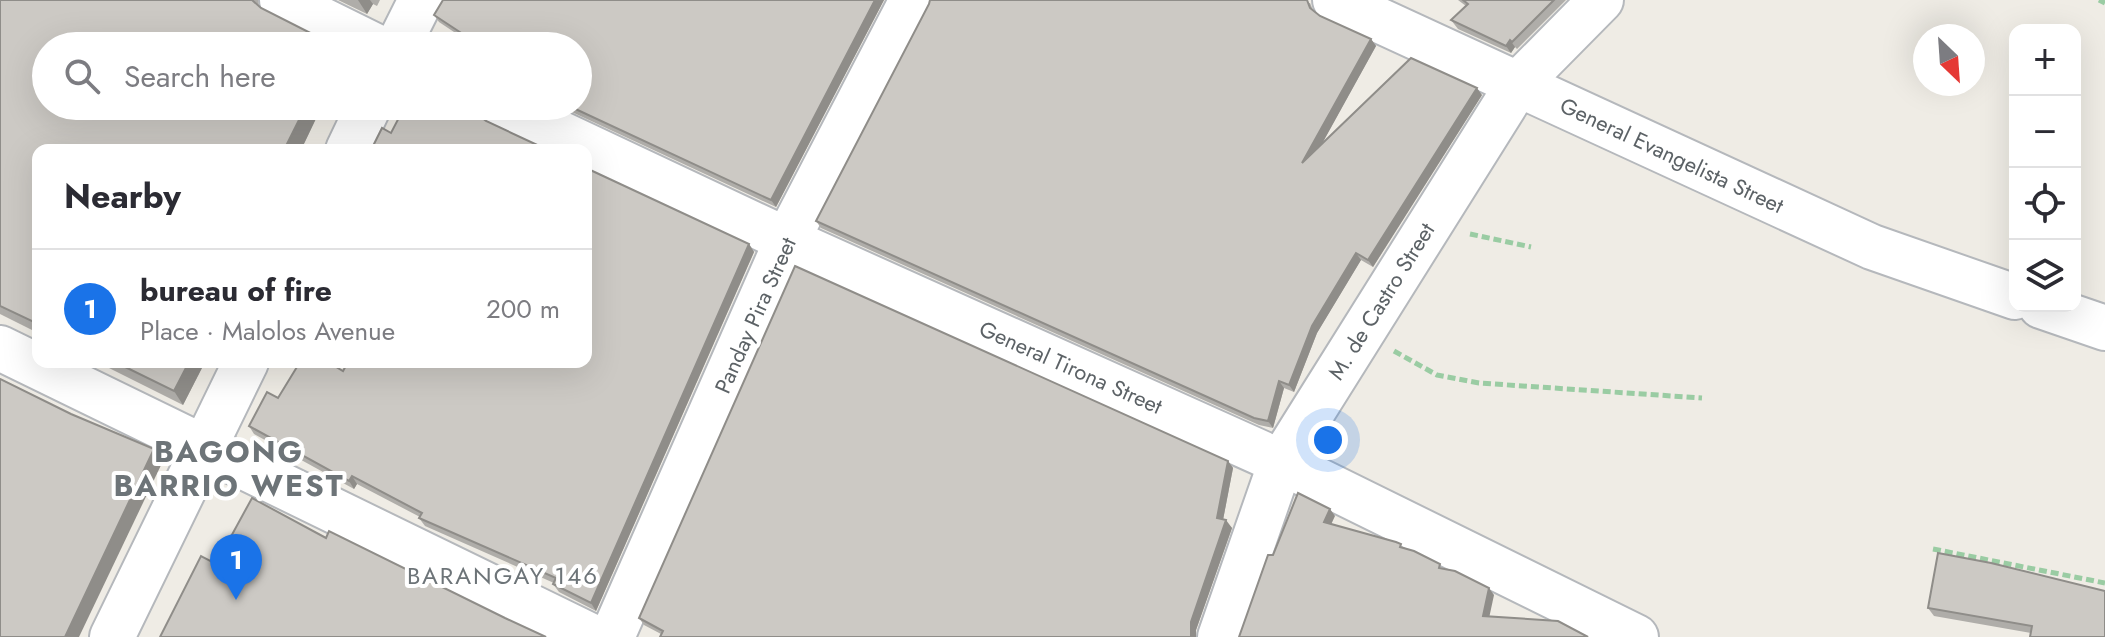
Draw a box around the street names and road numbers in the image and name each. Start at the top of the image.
street label: General Evangelista Street [1555,89,1790,221]
street label: M. de Castro Street [1320,216,1443,386]
street label: Panday Pira Street [706,231,804,398]
street label: General Tirona Street [974,312,1168,422]

